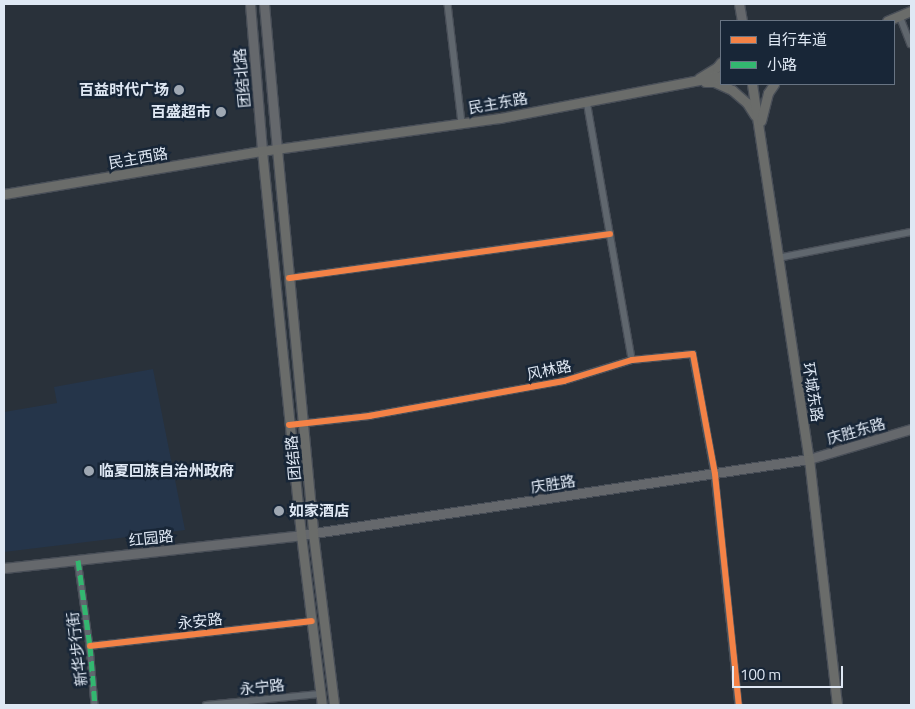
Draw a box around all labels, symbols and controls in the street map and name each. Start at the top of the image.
legend [720,20,895,85]
text: 自行车道 [767,28,827,51]
street label: 团结北路 [230,47,254,109]
text: 小路 [767,53,797,76]
place label: 百益时代广场 [79,81,169,99]
marker: 百益时代广场 [173,84,185,96]
street label: 民主东路 [467,89,529,117]
place label: 百盛超市 [151,103,211,121]
marker: 百盛超市 [215,106,227,118]
street label: 民主西路 [107,144,169,172]
street label: 风林路 [525,357,573,383]
street label: 环城东路 [799,361,827,423]
street label: 庆胜东路 [825,414,887,448]
street label: 团结路 [282,435,304,481]
place label: 临夏回族自治州政府 [99,462,234,480]
marker: 临夏回族自治州政府 [83,465,95,477]
street label: 庆胜路 [529,472,577,496]
place label: 如家酒店 [289,502,349,520]
marker: 如家酒店 [273,505,285,517]
street label: 红园路 [128,527,174,549]
street label: 永安路 [177,610,223,632]
street label: 新华步行街 [63,611,91,687]
scale bar [735,656,846,688]
text: 100 m [740,663,781,686]
street label: 永宁路 [239,676,285,698]

